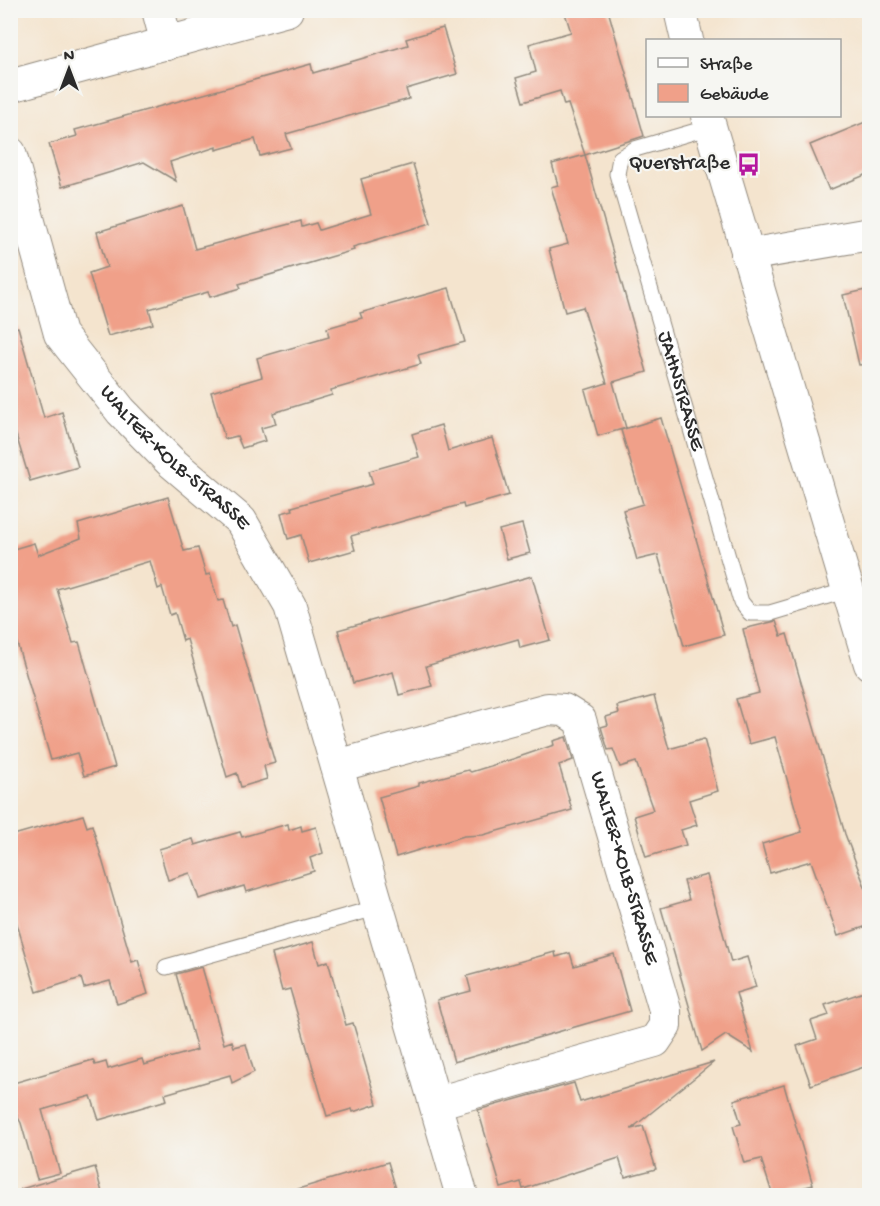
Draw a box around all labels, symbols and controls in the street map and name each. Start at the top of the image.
north arrow [39,39,99,99]
legend [646,39,841,117]
text: N [64,48,75,67]
text: Straße [700,55,753,76]
text: Gebäude [700,85,769,106]
bus stop icon: Querstraße [735,151,761,177]
place label: Querstraße [629,152,731,177]
street label: JAHNSTRASSE [651,329,709,455]
street label: WALTER-KOLB-STRASSE [93,381,256,535]
street label: WALTER-KOLB-STRASSE [583,769,664,969]

